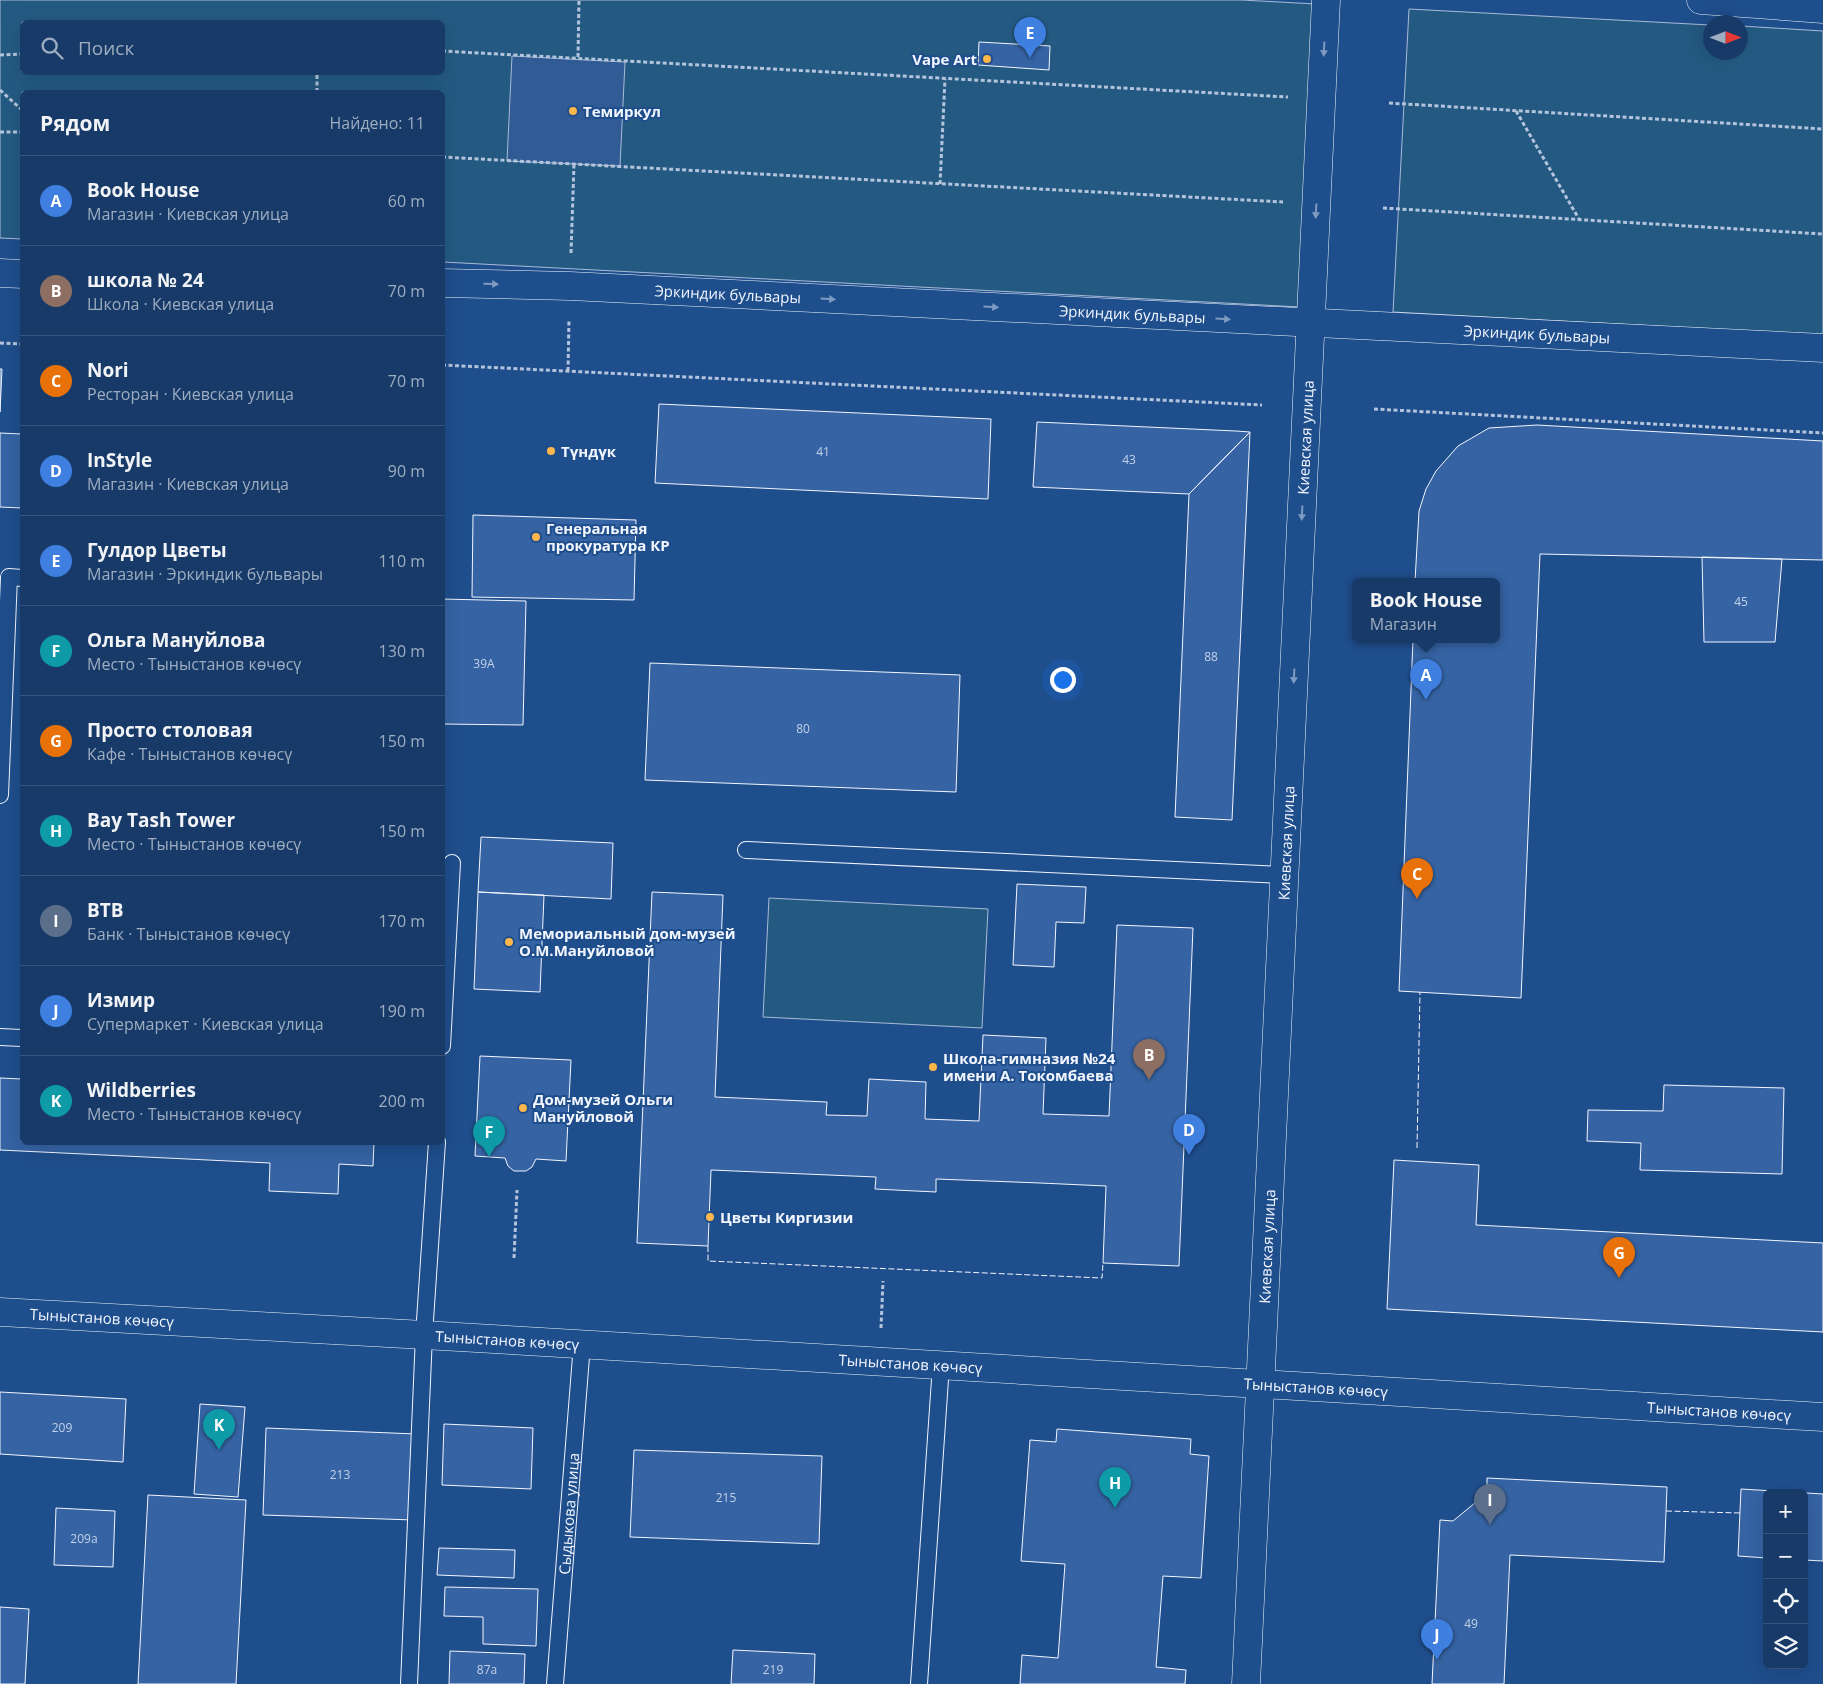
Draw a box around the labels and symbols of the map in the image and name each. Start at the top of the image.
north arrow [1703,15,1748,60]
pin: E [1014,17,1046,58]
one-way arrow [1319,41,1327,57]
place label: Vape Art [912,49,977,69]
marker: Vape Art [981,53,993,65]
place label: Темиркул [583,101,661,121]
marker: Темиркул [567,105,579,117]
one-way arrow [1312,203,1320,219]
one-way arrow [483,280,499,288]
street label: Эркиндик бульвары [654,280,802,307]
one-way arrow [821,295,837,303]
street label: Эркиндик бульвары [1058,300,1206,327]
one-way arrow [983,303,999,311]
one-way arrow [1215,315,1231,323]
street label: Эркиндик бульвары [1463,320,1611,347]
street label: Киевская улица [1293,380,1318,495]
place label: Түндүк [561,441,617,461]
house number: 41 [816,443,830,460]
marker: Түндүк [545,445,557,457]
house number: 43 [1122,451,1136,468]
one-way arrow [1297,505,1305,521]
place label: Генеральная прокуратура КР [546,518,670,555]
marker: Генеральная прокуратура КР [530,531,542,543]
house number: 45 [1734,593,1748,610]
house number: 88 [1204,648,1218,665]
house number: 39А [473,655,495,672]
pin: A [1410,659,1442,700]
your location [1050,667,1076,693]
one-way arrow [1290,668,1298,684]
house number: 80 [796,720,810,737]
street label: Киевская улица [1273,785,1299,901]
pin: C [1401,858,1433,899]
place label: Мемориальный дом-музей О.М.Мануйловой [519,923,736,960]
marker: Мемориальный дом-музей О.М.Мануйловой [503,936,515,948]
pin: B [1133,1039,1165,1080]
place label: Школа-гимназия №24 имени А. Токомбаева [943,1048,1116,1085]
marker: Школа-гимназия №24 имени А. Токомбаева [927,1061,939,1073]
place label: Дом-музей Ольги Мануйловой [533,1089,673,1126]
marker: Дом-музей Ольги Мануйловой [517,1102,529,1114]
pin: D [1173,1114,1205,1155]
pin: F [473,1116,505,1157]
street label: Киевская улица [1254,1189,1279,1304]
place label: Цветы Киргизии [720,1207,853,1227]
marker: Цветы Киргизии [704,1211,716,1223]
pin: G [1603,1237,1635,1278]
street label: Тыныстанов көчөсү [29,1304,175,1331]
street label: Тыныстанов көчөсү [435,1326,580,1354]
street label: Тыныстанов көчөсү [838,1349,984,1378]
street label: Тыныстанов көчөсү [1243,1373,1389,1402]
street label: Тыныстанов көчөсү [1647,1397,1792,1425]
pin: K [203,1409,235,1450]
house number: 209 [52,1419,72,1436]
street label: Сыдыкова улица [554,1452,583,1575]
house number: 213 [330,1466,350,1483]
pin: H [1099,1467,1131,1508]
pin: I [1474,1484,1506,1525]
house number: 215 [716,1489,736,1506]
house number: 209а [70,1530,98,1547]
house number: 49 [1464,1615,1478,1632]
pin: J [1421,1619,1453,1660]
house number: 87а [477,1661,497,1678]
house number: 219 [763,1661,783,1678]

